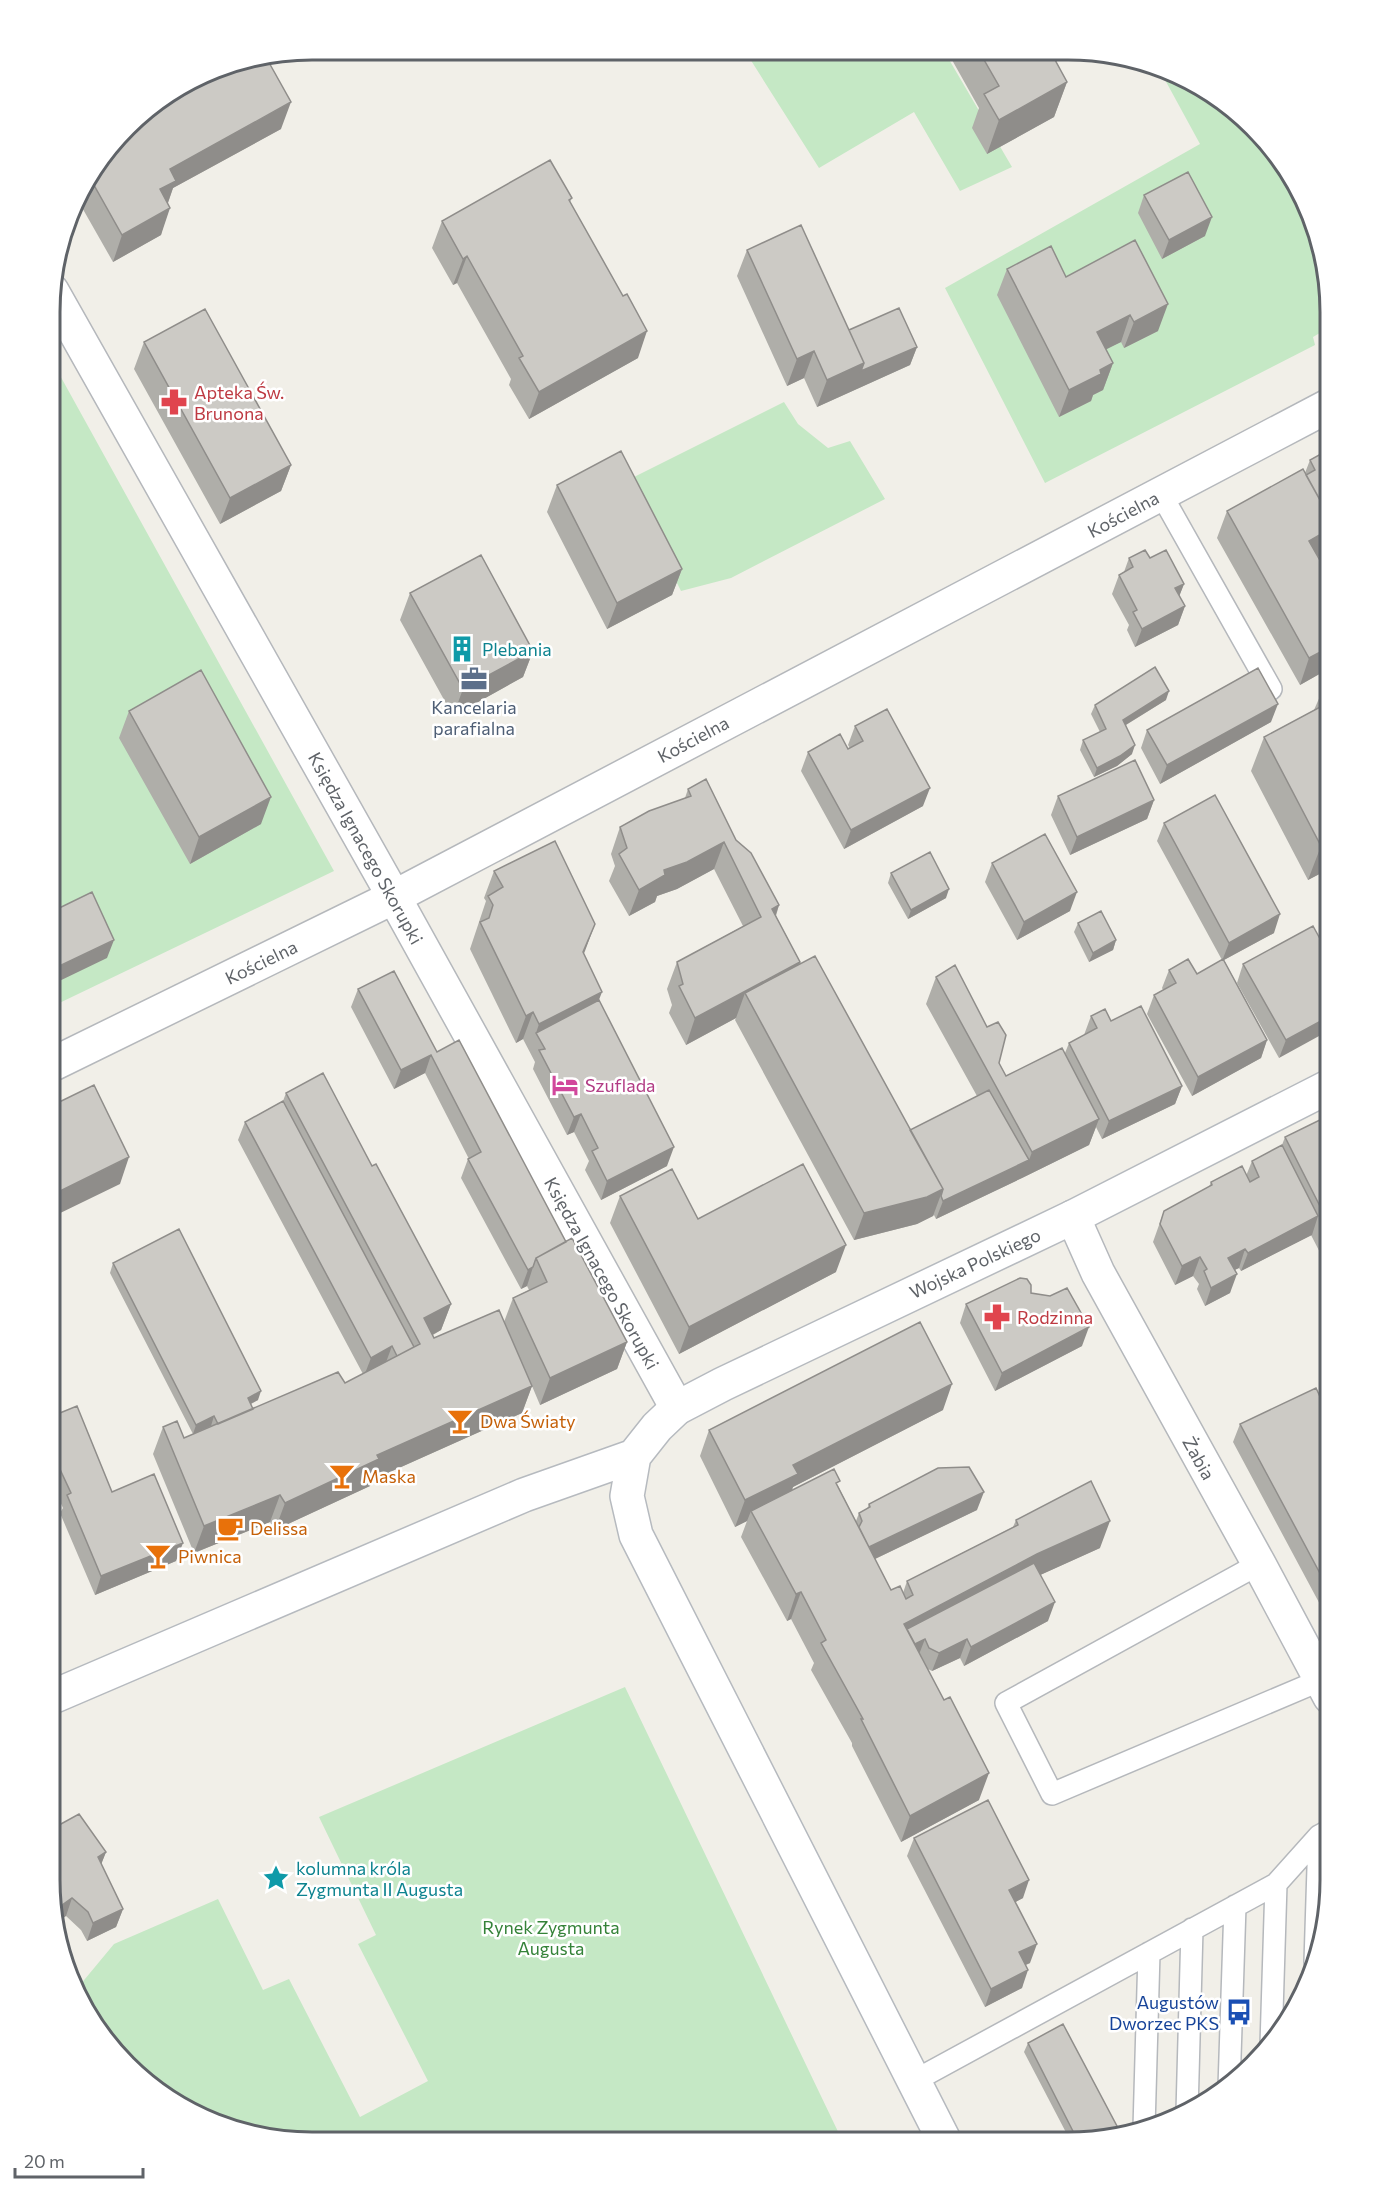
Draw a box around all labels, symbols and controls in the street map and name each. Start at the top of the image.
place label: Apteka Św. Brunona [194,381,284,424]
pharmacy icon: Apteka Św. Brunona [159,387,189,417]
street label: Kościelna [1084,486,1162,542]
building icon: Plebania [447,634,477,664]
place label: Plebania [482,638,552,660]
office icon: Kancelaria parafialna [459,664,489,694]
place label: Kancelaria parafialna [431,696,517,739]
street label: Kościelna [654,711,732,767]
street label: Księdza Ignacego Skorupki [304,748,428,948]
street label: Kościelna [221,935,301,989]
hotel icon: Szuflada [550,1070,580,1100]
place label: Szuflada [585,1074,655,1096]
street label: Księdza Ignacego Skorupki [540,1173,664,1373]
street label: Wojska Polskiego [906,1223,1044,1303]
pharmacy icon: Rodzinna [982,1302,1012,1332]
place label: Rodzinna [1017,1306,1093,1328]
bar icon: Dwa Światy [445,1406,475,1436]
place label: Dwa Światy [480,1410,576,1432]
street label: Żabia [1178,1432,1220,1484]
bar icon: Maska [327,1461,357,1491]
place label: Maska [362,1465,416,1487]
cafe icon: Delissa [215,1513,245,1543]
place label: Delissa [250,1517,308,1539]
bar icon: Piwnica [143,1541,173,1571]
place label: Piwnica [178,1545,242,1567]
place label: kolumna króla Zygmunta II Augusta [296,1857,463,1900]
place icon: kolumna króla Zygmunta II Augusta [261,1863,291,1893]
park label: Rynek Zygmunta Augusta [482,1916,620,1959]
place label: Augustów Dworzec PKS [1109,1991,1219,2034]
bus stop icon: Augustów Dworzec PKS [1224,1997,1254,2027]
scale bar [15,2141,142,2179]
text: 20 m [24,2150,65,2172]

